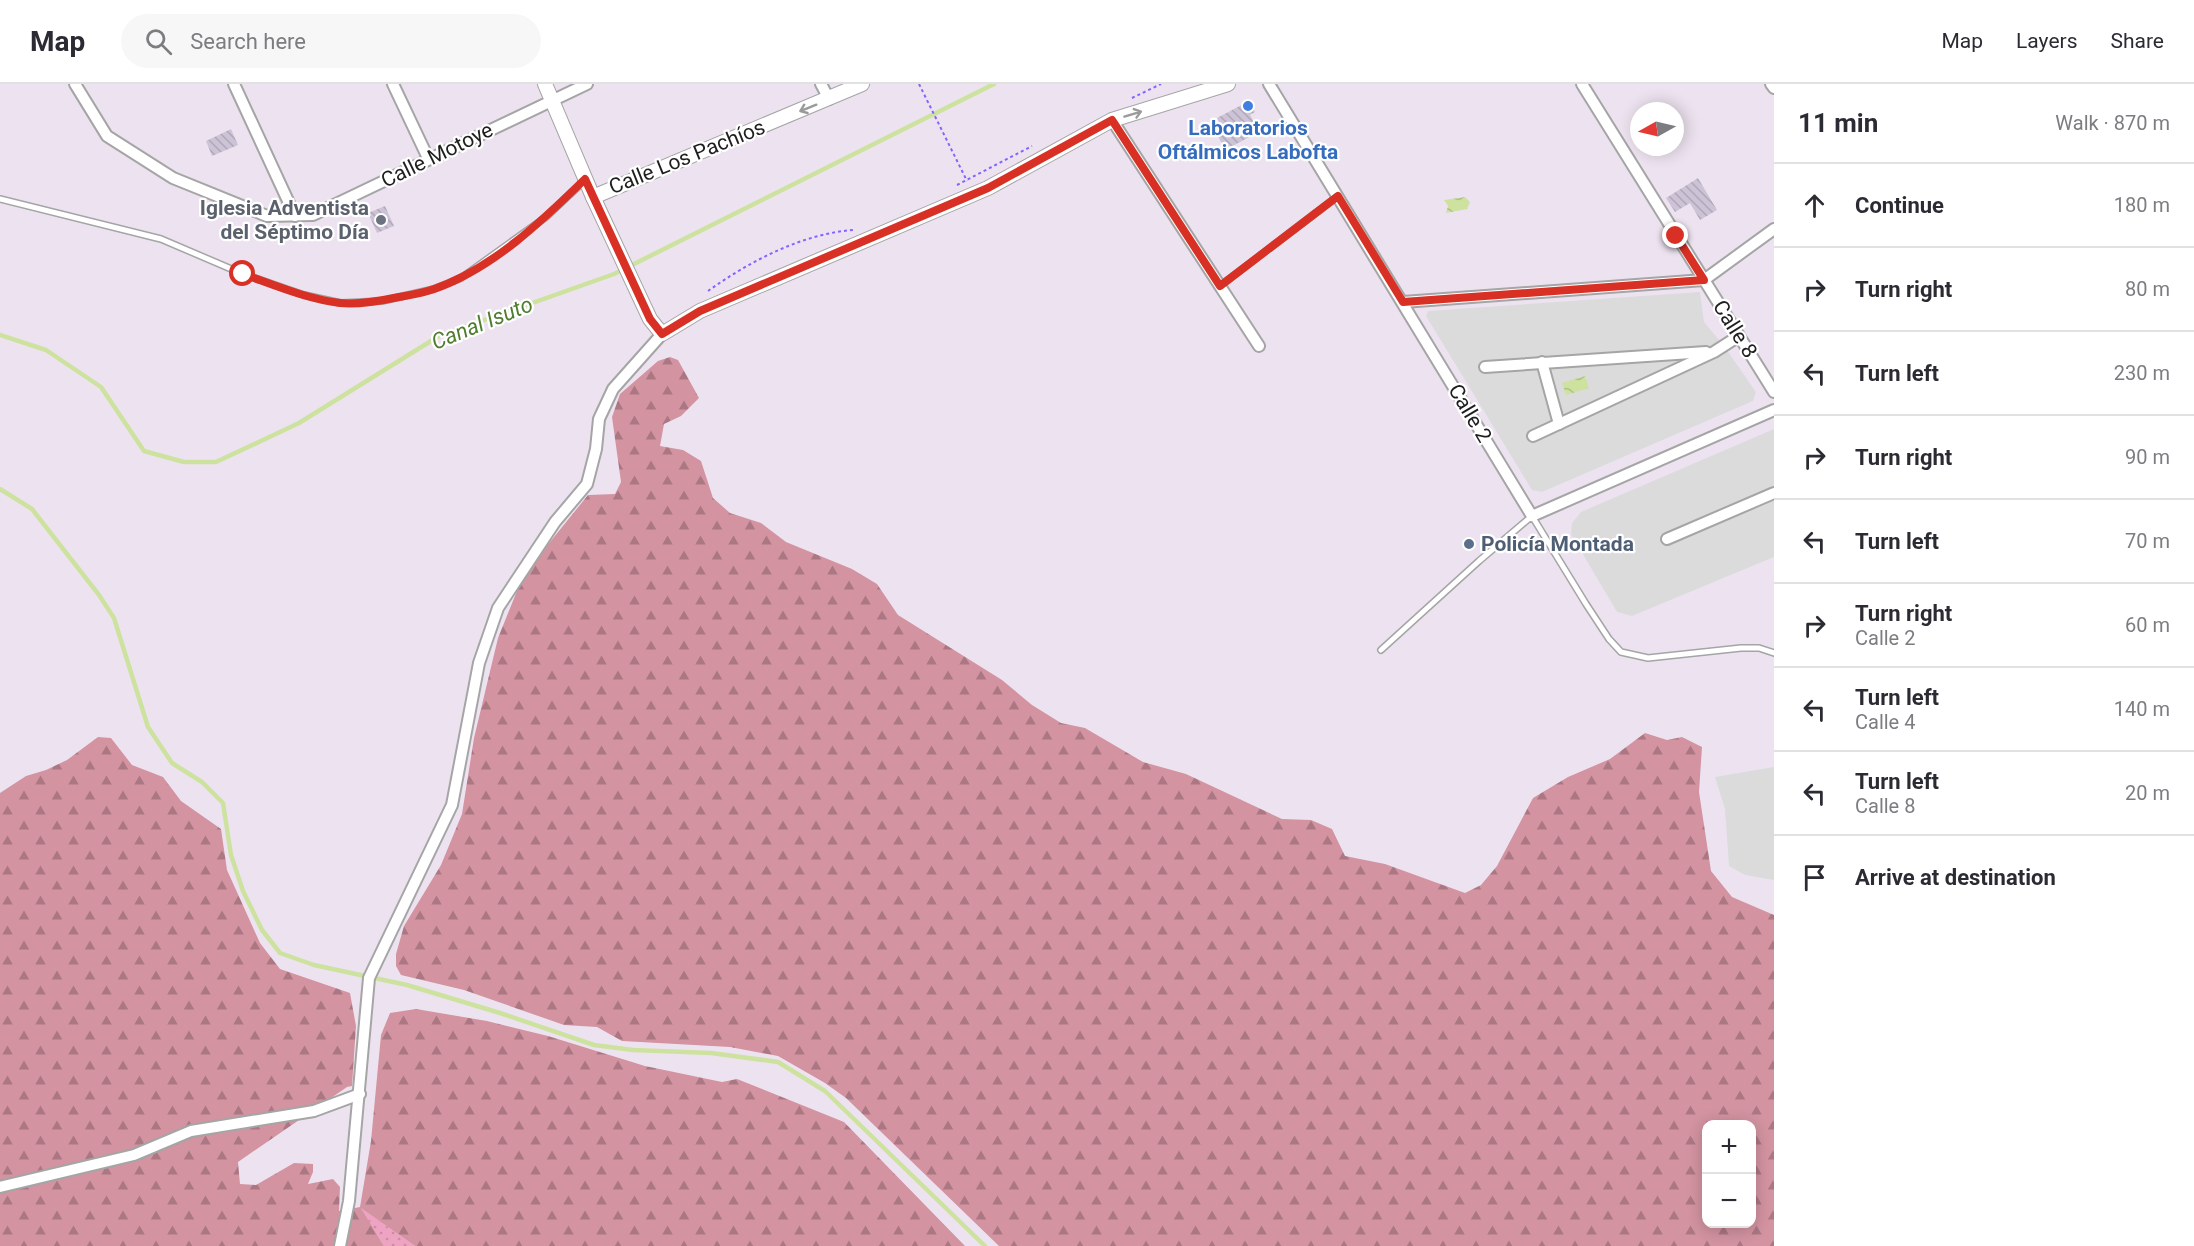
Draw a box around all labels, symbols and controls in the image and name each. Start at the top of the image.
search box [121,14,541,68]
text: Map [30,25,85,58]
icon: search [142,25,175,58]
text: Search here [190,29,306,54]
text: Map [1941,29,1983,53]
text: Layers [2016,29,2077,53]
text: Share [2110,29,2164,53]
marker: Laboratorios Oftálmicos Labofta [1241,99,1255,113]
north arrow [1630,102,1684,156]
one-way arrow [800,103,818,114]
one-way arrow [1123,108,1142,119]
text: 11 min [1798,108,1878,138]
text: Walk · 870 m [2055,111,2170,135]
street label: Calle Los Pachíos [605,115,769,199]
place label: Laboratorios Oftálmicos Labofta [1158,116,1338,164]
street label: Calle Motoye [377,118,497,192]
icon: ahead [1798,189,1831,222]
text: Continue [1855,193,1944,218]
text: 180 m [2114,193,2170,217]
place label: Iglesia Adventista del Séptimo Día [200,196,369,244]
marker: Iglesia Adventista del Séptimo Día [374,213,388,227]
route end [1662,222,1688,248]
route start [229,260,255,286]
icon: right [1798,273,1831,306]
text: Turn right [1855,277,1952,302]
text: 80 m [2125,277,2170,301]
water label: Canal Isuto [428,291,536,355]
street label: Calle 8 [1708,296,1762,362]
icon: left [1798,357,1831,390]
text: Turn left [1855,361,1939,386]
text: 230 m [2114,361,2170,385]
street label: Calle 2 [1443,380,1497,447]
icon: right [1798,441,1831,474]
text: Turn right [1855,445,1952,470]
text: 90 m [2125,445,2170,469]
icon: left [1798,525,1831,558]
text: Turn left [1855,529,1939,554]
text: 70 m [2125,529,2170,553]
place label: Policía Montada [1481,532,1634,556]
marker: Policía Montada [1462,537,1476,551]
text: Turn right [1855,601,1952,626]
icon: right [1798,609,1831,642]
text: 60 m [2125,613,2170,637]
text: Calle 2 [1855,626,1915,650]
text: Turn left [1855,685,1939,710]
icon: left [1798,693,1831,726]
text: 140 m [2114,697,2170,721]
text: Calle 4 [1855,710,1915,734]
text: Turn left [1855,769,1939,794]
icon: left [1798,777,1831,810]
text: 20 m [2125,781,2170,805]
text: Calle 8 [1855,794,1915,818]
icon: arrive [1798,861,1831,894]
text: Arrive at destination [1855,865,2056,890]
map controls [1702,1120,1756,1228]
button: + [1702,1120,1756,1174]
button: − [1702,1174,1756,1228]

